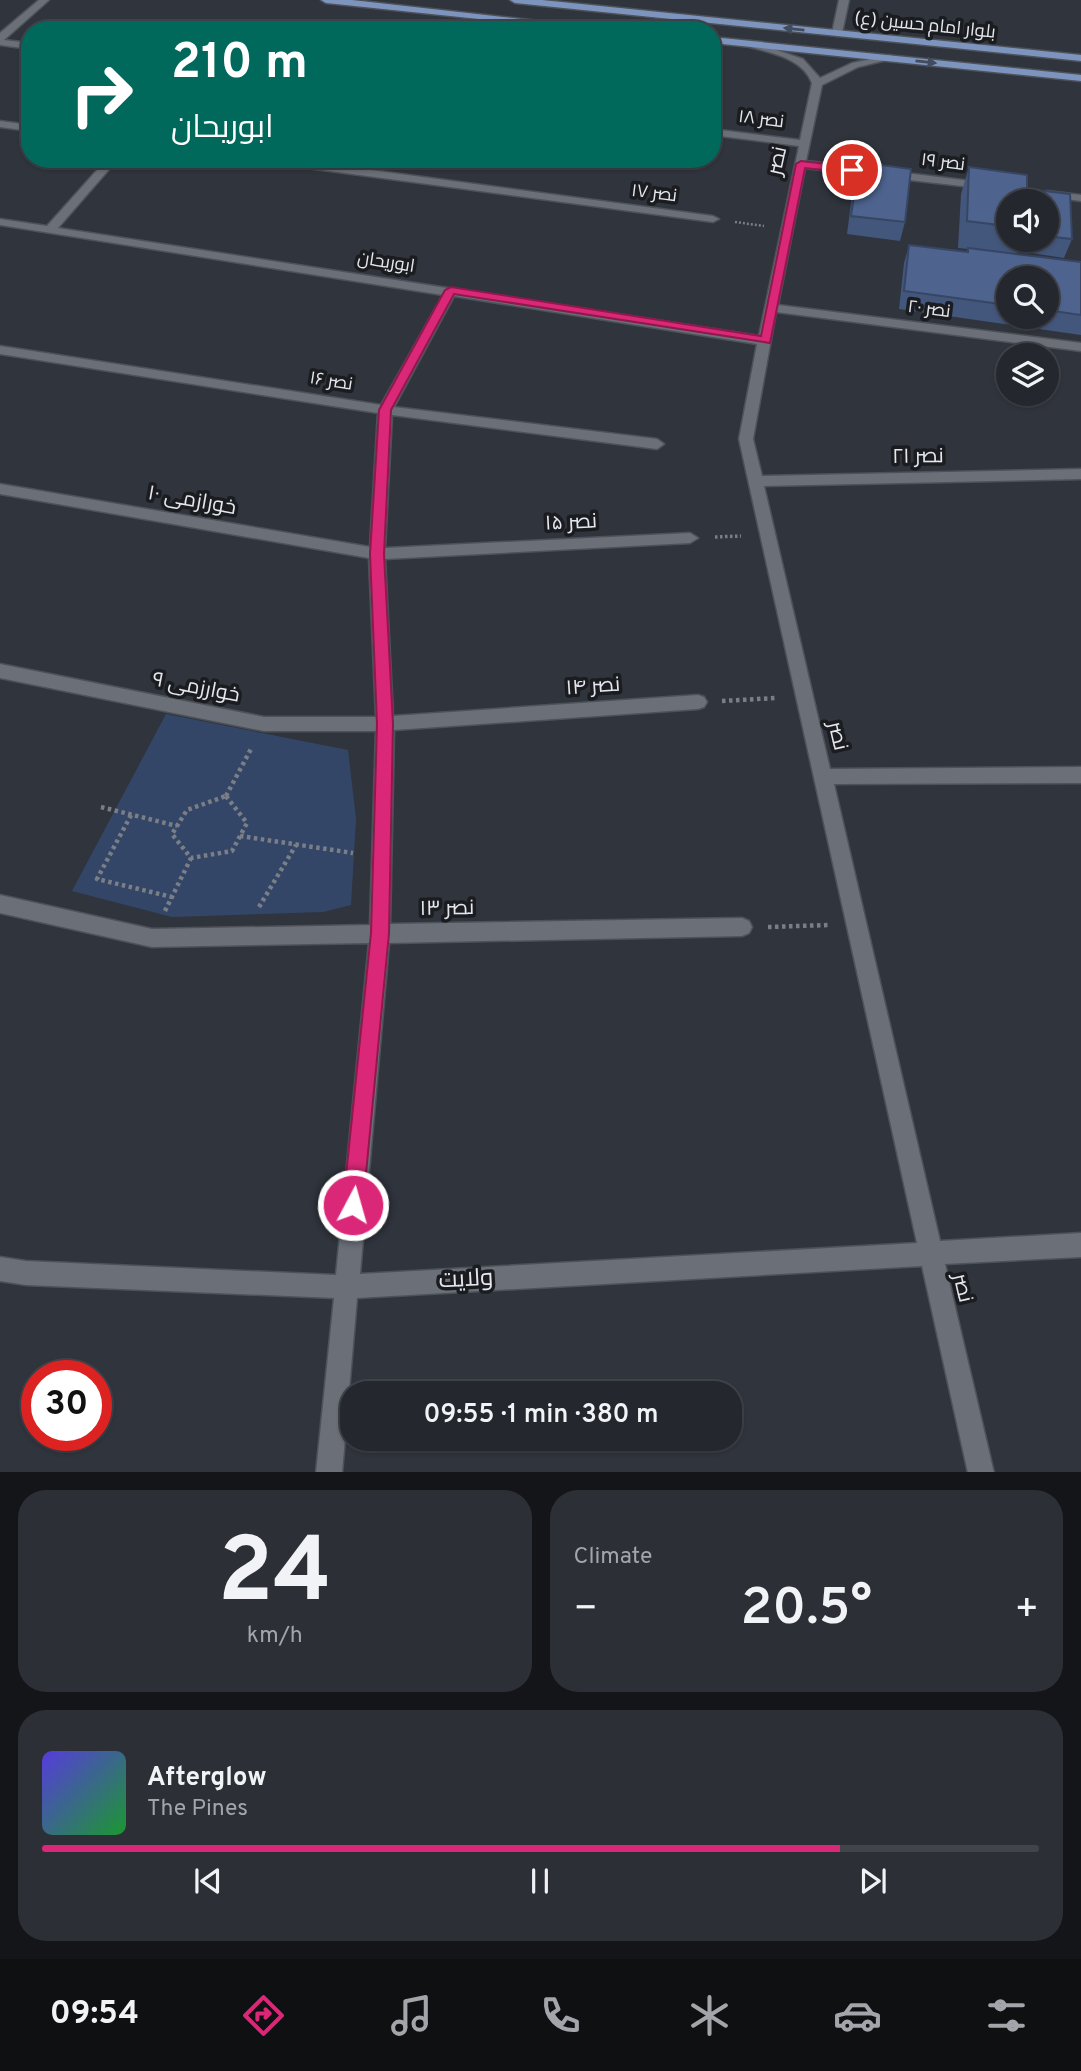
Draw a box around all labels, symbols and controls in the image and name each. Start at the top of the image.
street label: بلوار امام حسین (ع) [853,7,997,45]
one-way arrow [783,23,805,34]
text: 210 m [171,34,308,96]
icon: right [56,49,147,140]
one-way arrow [916,57,938,68]
street label: نصر ۱۸ [737,106,785,134]
text: ابوریحان [171,109,274,149]
pin [822,140,882,200]
street label: نصر [762,144,794,179]
street label: نصر ۱۹ [920,149,966,177]
icon: arrive [833,151,871,189]
street label: نصر ۱۷ [630,180,678,208]
map controls [996,189,1059,406]
button: sound [996,189,1059,252]
street label: ابوریحان [356,247,416,279]
button: search [996,266,1059,329]
street label: نصر ۲۰ [906,296,952,324]
button: layers [996,343,1059,406]
street label: نصر ۱۶ [308,367,354,397]
street label: نصر ۲۱ [892,443,944,471]
street label: خورازمی ۱۰ [146,480,238,522]
street label: نصر ۱۵ [544,508,598,538]
street label: خوارزمی ۹ [150,666,242,710]
street label: نصر ۱۴ [565,672,621,702]
street label: نصر [820,718,853,753]
street label: نصر ۱۳ [419,895,475,923]
position arrow [316,1168,390,1242]
street label: ولایت [438,1264,494,1296]
street label: نصر [945,1270,978,1305]
speed limit sign: 30 [21,1360,112,1451]
text: 09:55 · 1 min · 380 m [424,1399,658,1432]
text: 24 [218,1519,332,1634]
text: Climate [574,1543,652,1572]
text: 20.5° [740,1577,872,1643]
text: − [574,1586,598,1635]
text: + [1014,1586,1039,1635]
text: km/h [247,1622,303,1651]
text: Afterglow [147,1762,267,1795]
text: The Pines [147,1795,248,1824]
icon: previous [189,1862,227,1900]
icon: pause [521,1862,559,1900]
icon: next [854,1862,892,1900]
icon: directions [239,1991,288,2040]
icon: music [387,1991,436,2040]
icon: phone [536,1991,585,2040]
icon: climate [685,1991,734,2040]
icon: car [833,1991,882,2040]
icon: filters [982,1991,1031,2040]
text: 09:54 [50,1995,139,2035]

